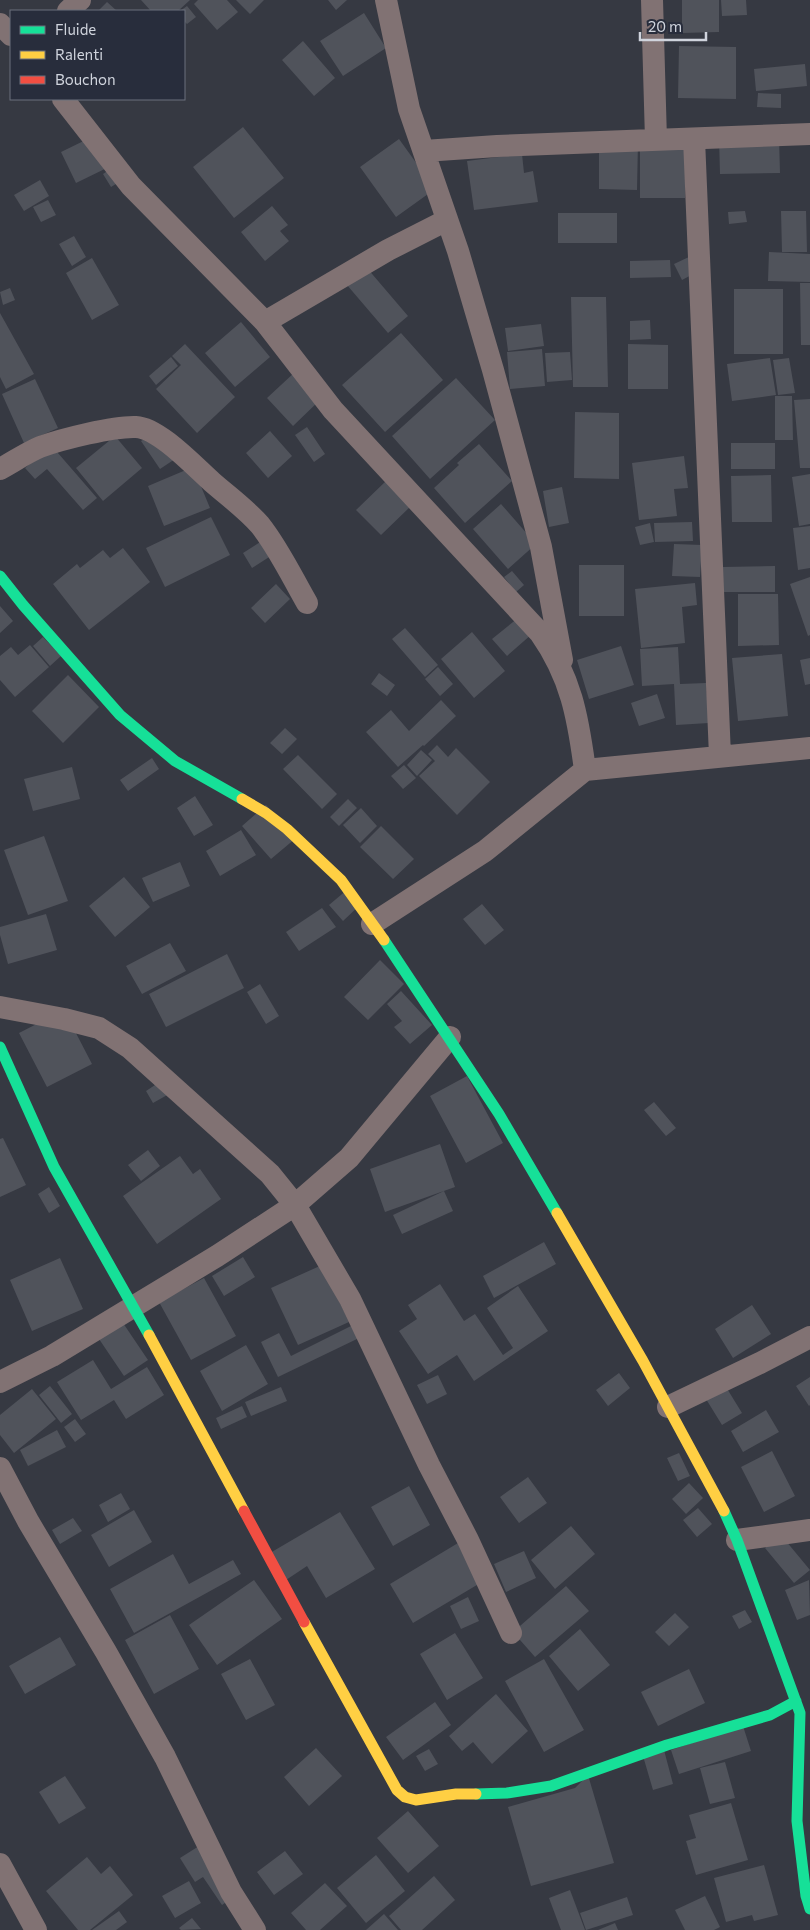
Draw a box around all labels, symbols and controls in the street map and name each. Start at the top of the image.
legend [10,10,185,100]
scale bar [640,10,706,42]
text: 20 m [648,17,682,35]
text: Fluide [55,20,96,38]
text: Ralenti [55,45,103,63]
text: Bouchon [55,70,116,88]

